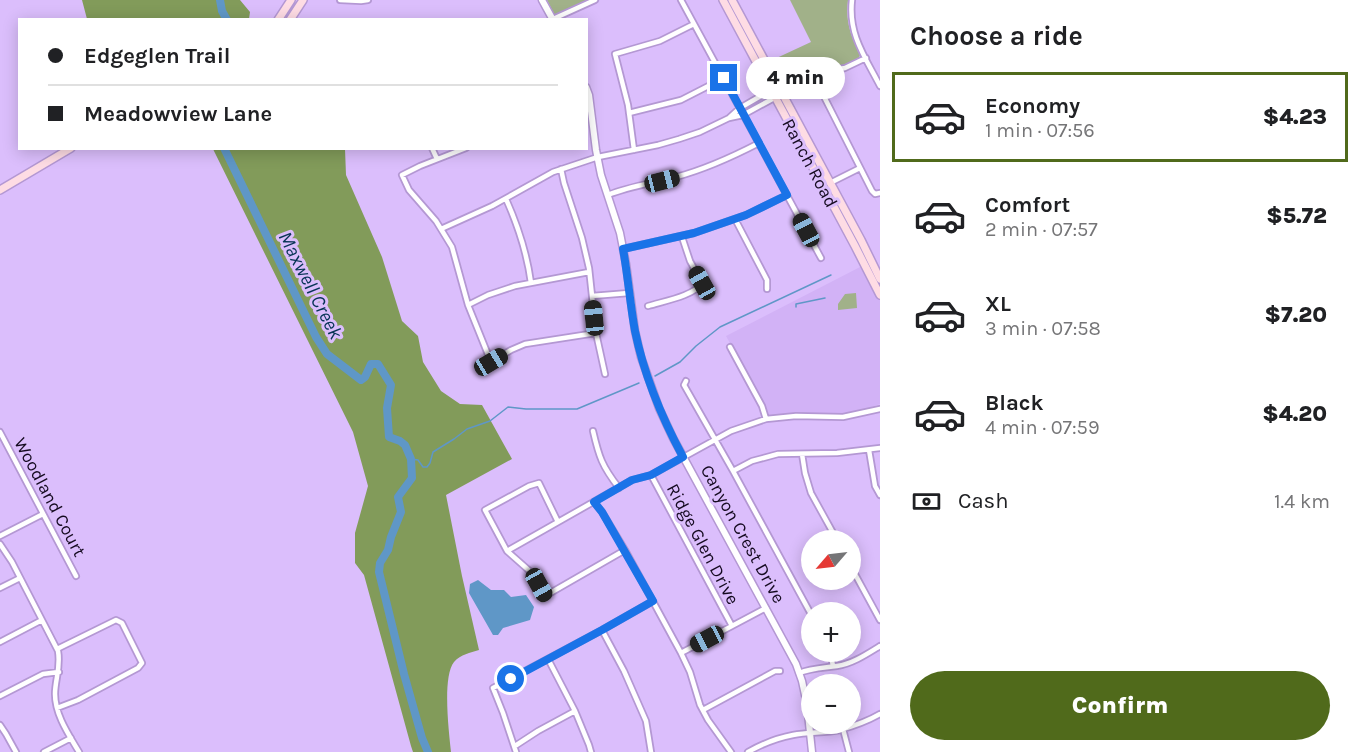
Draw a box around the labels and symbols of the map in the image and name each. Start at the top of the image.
callout: 4 min [745,57,844,99]
route end [710,64,737,91]
street label: Ranch Road [777,115,843,211]
car [642,168,682,194]
car [790,210,822,250]
water label: Maxwell Creek [274,228,348,344]
car [685,263,719,303]
car [583,299,605,337]
car [471,345,511,379]
street label: Woodland Court [9,434,91,560]
street label: Canyon Crest Drive [696,461,790,607]
street label: Ridge Glen Drive [662,480,744,608]
north arrow [801,530,861,590]
car [522,565,556,605]
car [687,623,727,655]
route start [497,665,524,692]

